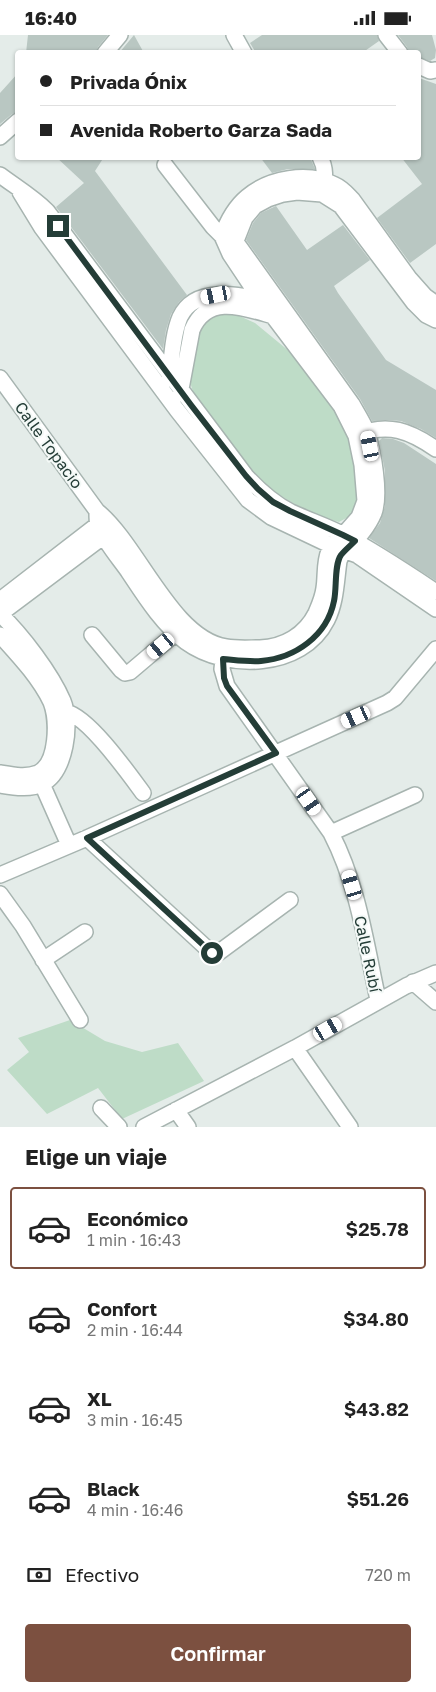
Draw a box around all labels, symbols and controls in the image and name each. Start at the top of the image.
text: 16:40 [25,6,77,29]
text: Privada Ónix [70,70,187,93]
text: Avenida Roberto Garza Sada [70,118,332,141]
route end [47,215,69,237]
car [199,285,232,305]
street label: Calle Topacio [11,398,87,492]
car [359,430,380,462]
car [144,631,177,661]
car [339,704,372,730]
car [294,784,323,818]
car [340,868,363,902]
street label: Calle Rubí [350,914,386,996]
route start [201,942,223,964]
car [311,1015,344,1043]
text: Elige un viaje [25,1143,167,1170]
icon: car [27,1206,72,1251]
text: Económico [87,1207,188,1230]
text: $25.78 [346,1217,409,1240]
text: 1 min · 16:43 [87,1230,181,1250]
icon: car [27,1296,72,1341]
text: Confort [87,1297,157,1320]
text: $34.80 [343,1307,409,1330]
text: 2 min · 16:44 [87,1320,183,1340]
icon: car [27,1386,72,1431]
text: XL [87,1387,112,1410]
text: $43.82 [344,1397,409,1420]
text: 3 min · 16:45 [87,1410,183,1430]
icon: car [27,1476,72,1521]
text: Black [87,1477,140,1500]
text: $51.26 [346,1487,409,1510]
text: 4 min · 16:46 [87,1500,184,1520]
icon: cash [25,1561,53,1589]
text: Efectivo [65,1563,139,1586]
text: 720 m [365,1565,411,1585]
button: Confirmar [25,1624,411,1682]

